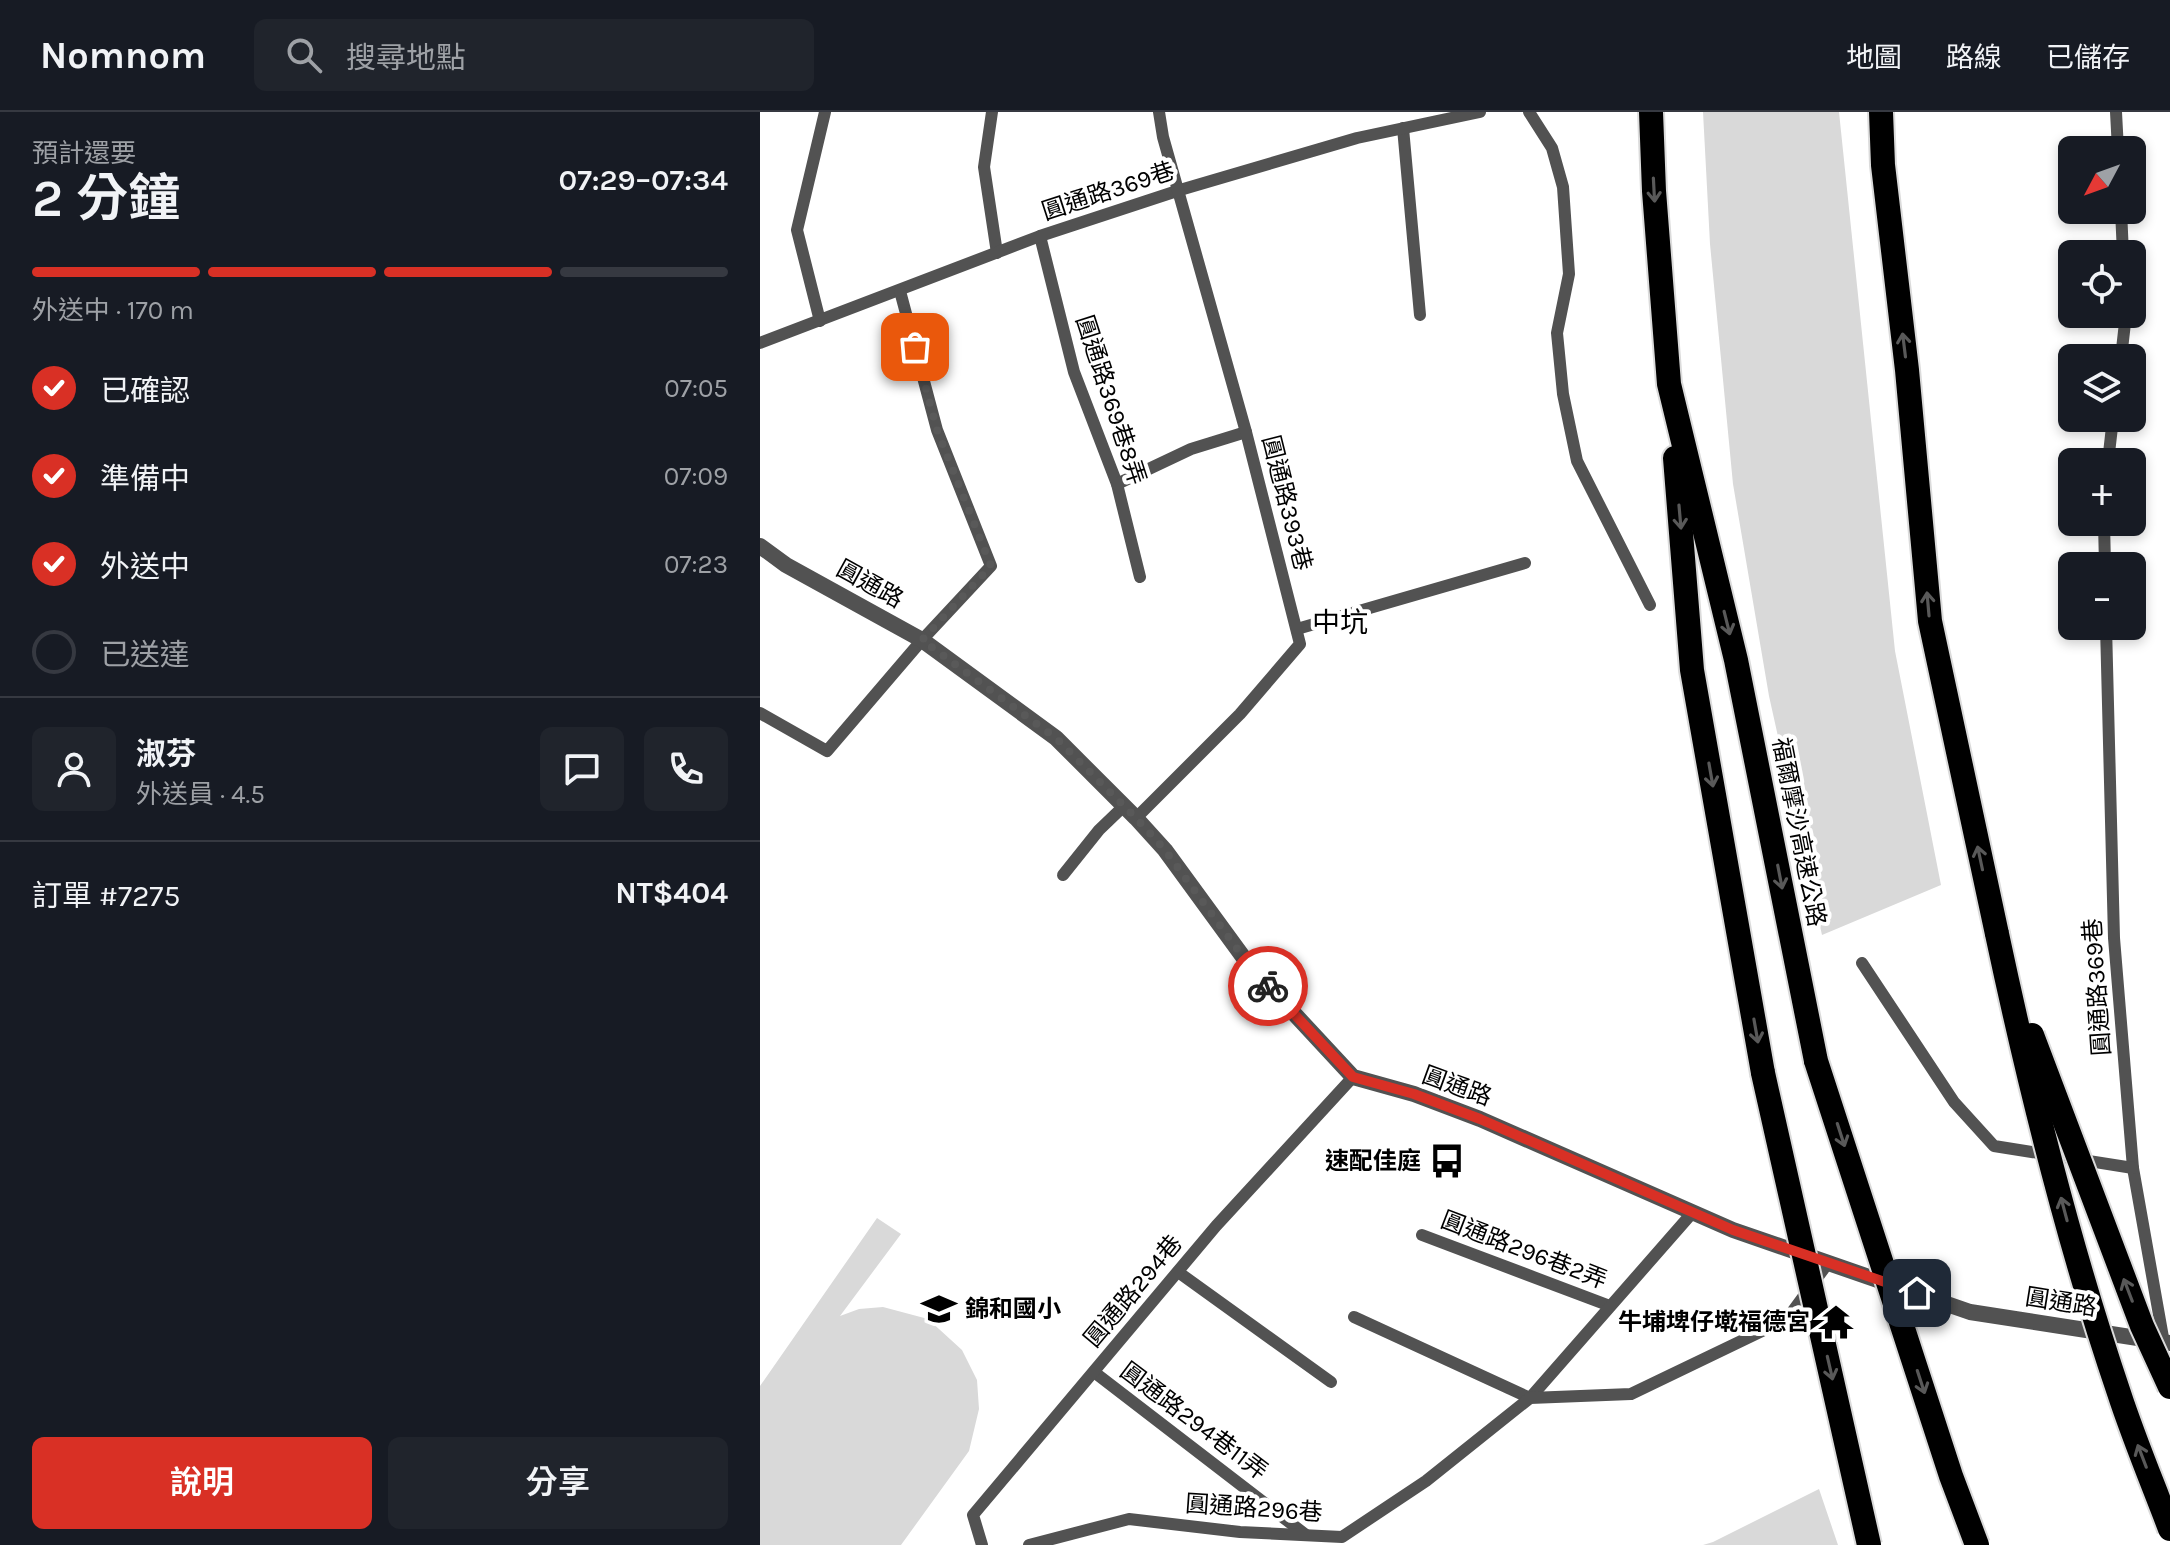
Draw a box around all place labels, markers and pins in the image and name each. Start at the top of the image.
pin [881,313,949,381]
bus stop icon: 速配佳庭 [1428,1142,1466,1180]
place label: 速配佳庭 [1325,1147,1421,1175]
pin [1883,1259,1951,1327]
school or university icon: 錦和國小 [920,1290,958,1328]
place label: 錦和國小 [965,1295,1061,1323]
temple icon: 牛埔埤仔墘福德宮 [1817,1303,1855,1341]
place label: 牛埔埤仔墘福德宮 [1618,1308,1810,1336]

